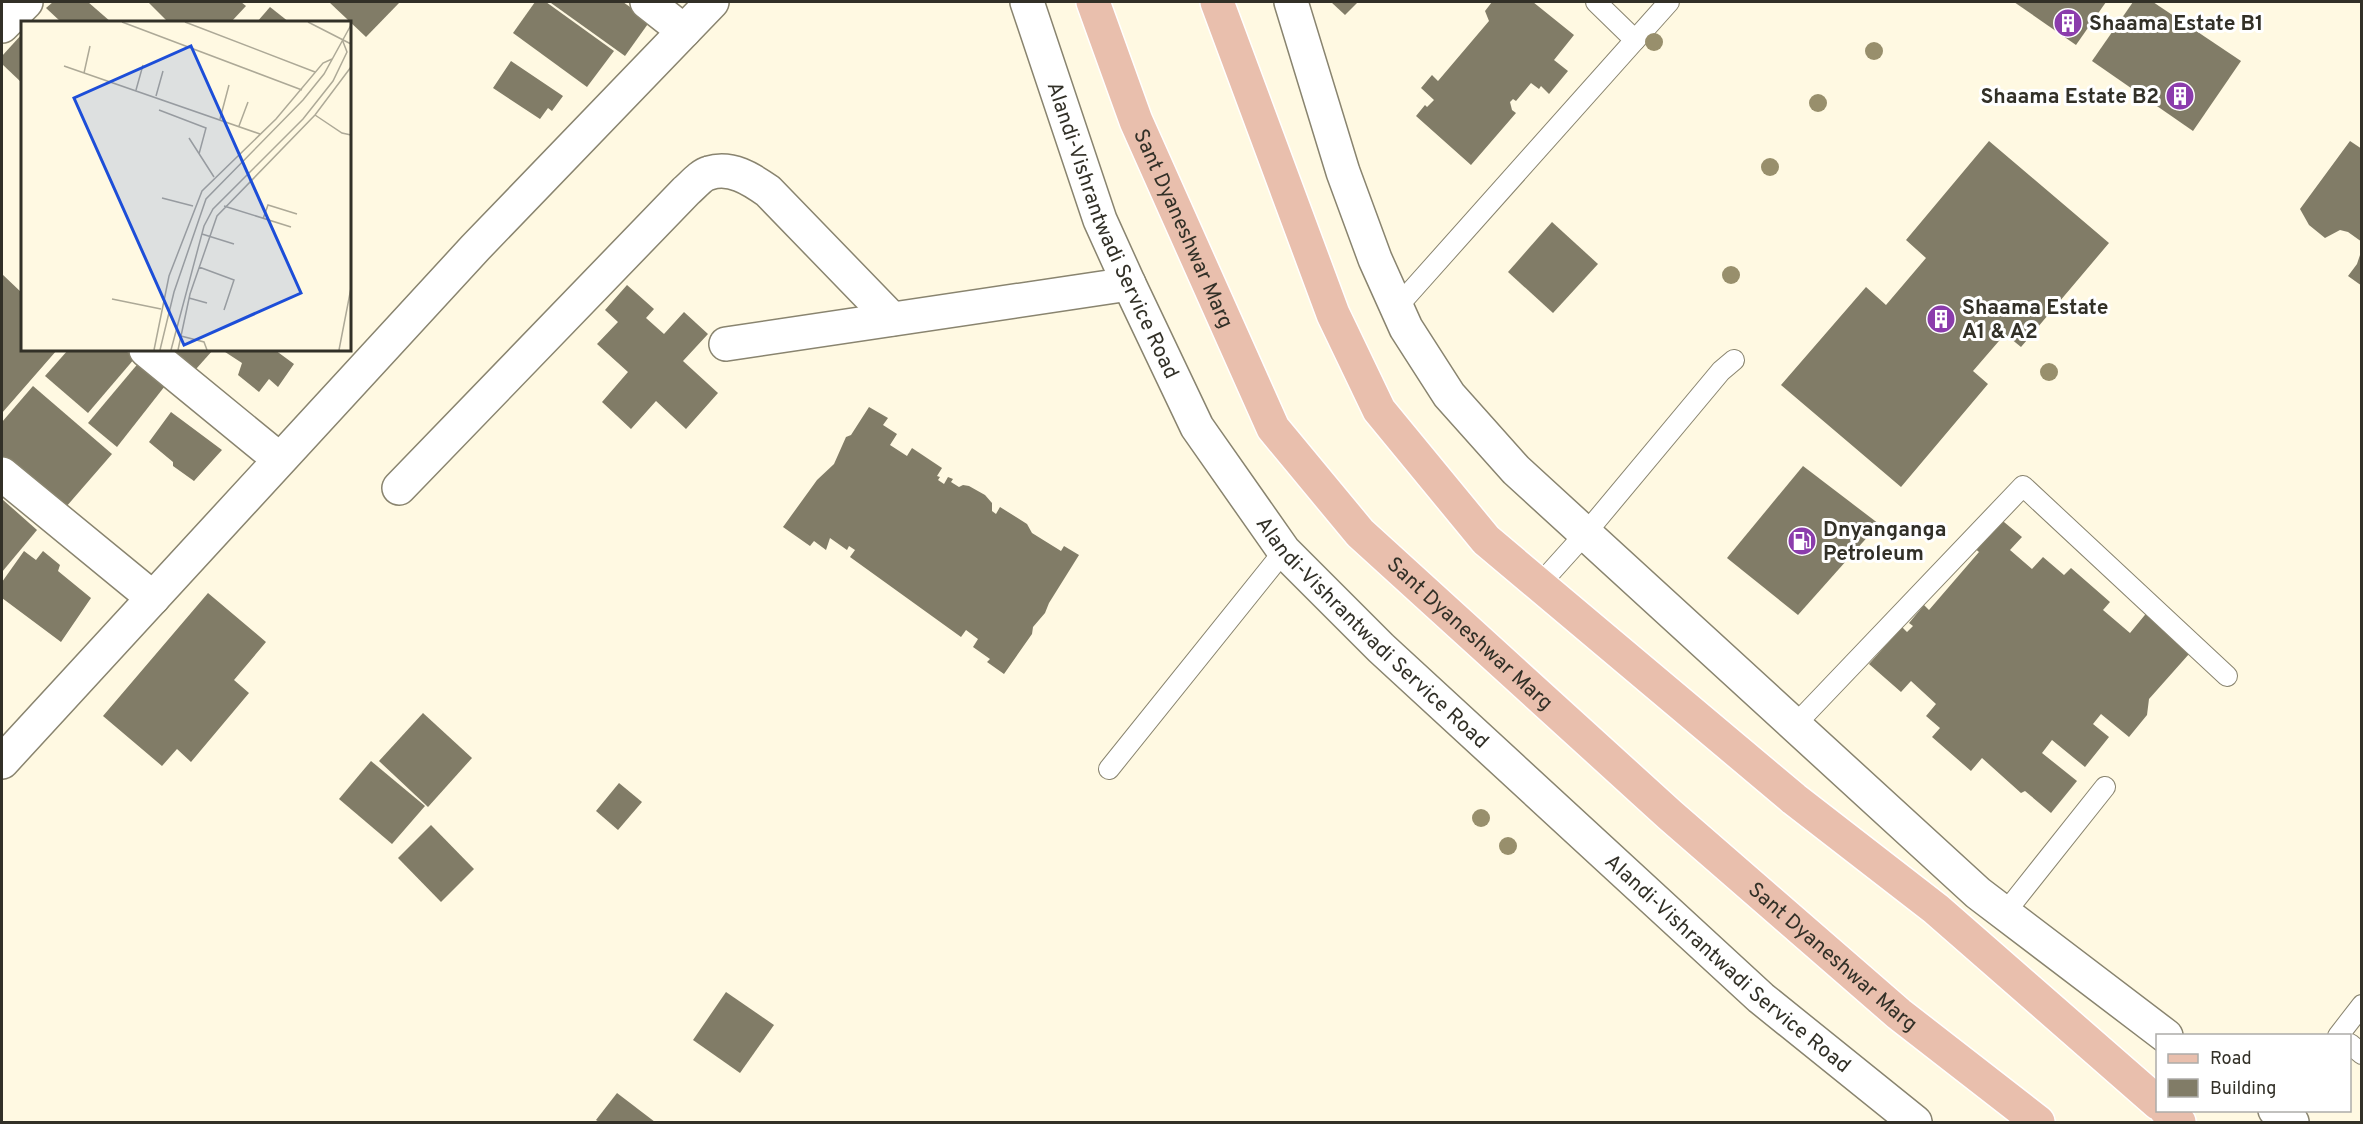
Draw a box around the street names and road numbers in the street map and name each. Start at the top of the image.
street label: Alandi-Vishrantwadi Service Road [1040,78,1184,384]
street label: Sant Dyaneshwar Marg [1126,125,1239,333]
street label: Alandi-Vishrantwadi Service Road [1249,512,1494,755]
street label: Sant Dyaneshwar Marg [1380,552,1558,717]
street label: Alandi-Vishrantwadi Service Road [1598,849,1856,1080]
street label: Sant Dyaneshwar Marg [1742,877,1922,1038]

